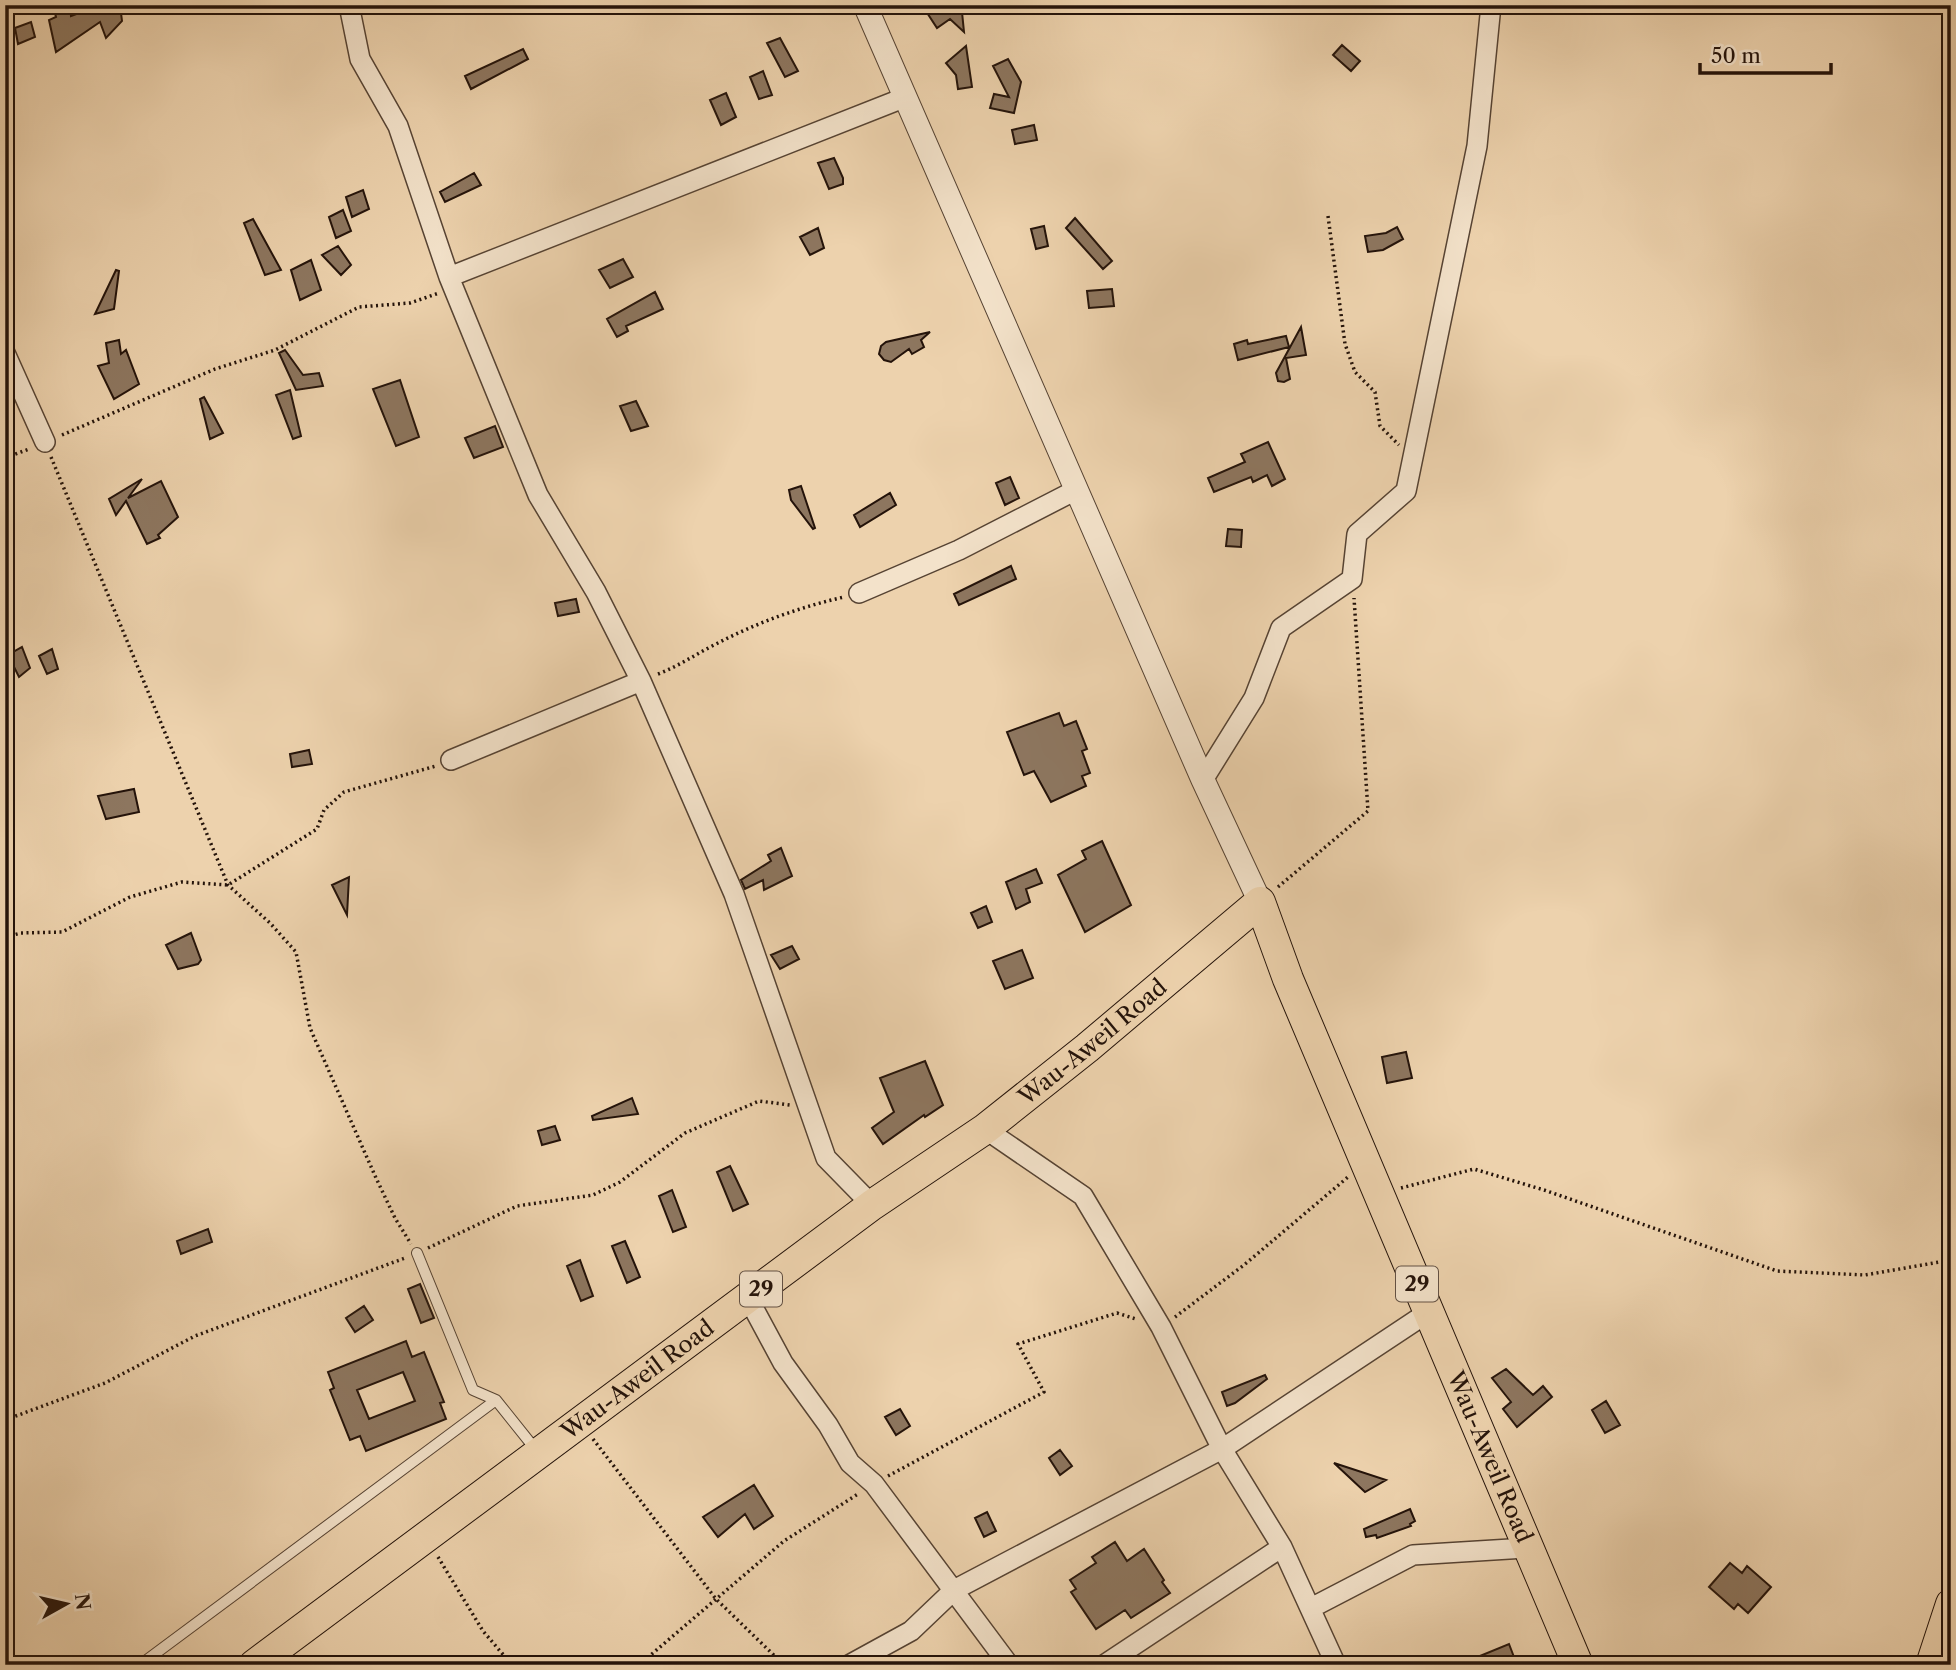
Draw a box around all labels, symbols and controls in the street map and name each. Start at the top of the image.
scale bar [1700,32,1832,76]
text: 50 m [1711,43,1761,68]
street label: Wau-Aweil Road [1012,973,1172,1112]
road number: 29 [1396,1266,1438,1302]
road number: 29 [740,1272,782,1306]
street label: Wau-Aweil Road [555,1314,719,1446]
street label: Wau-Aweil Road [1441,1366,1539,1547]
north arrow [32,1568,102,1638]
text: N [70,1592,95,1611]

